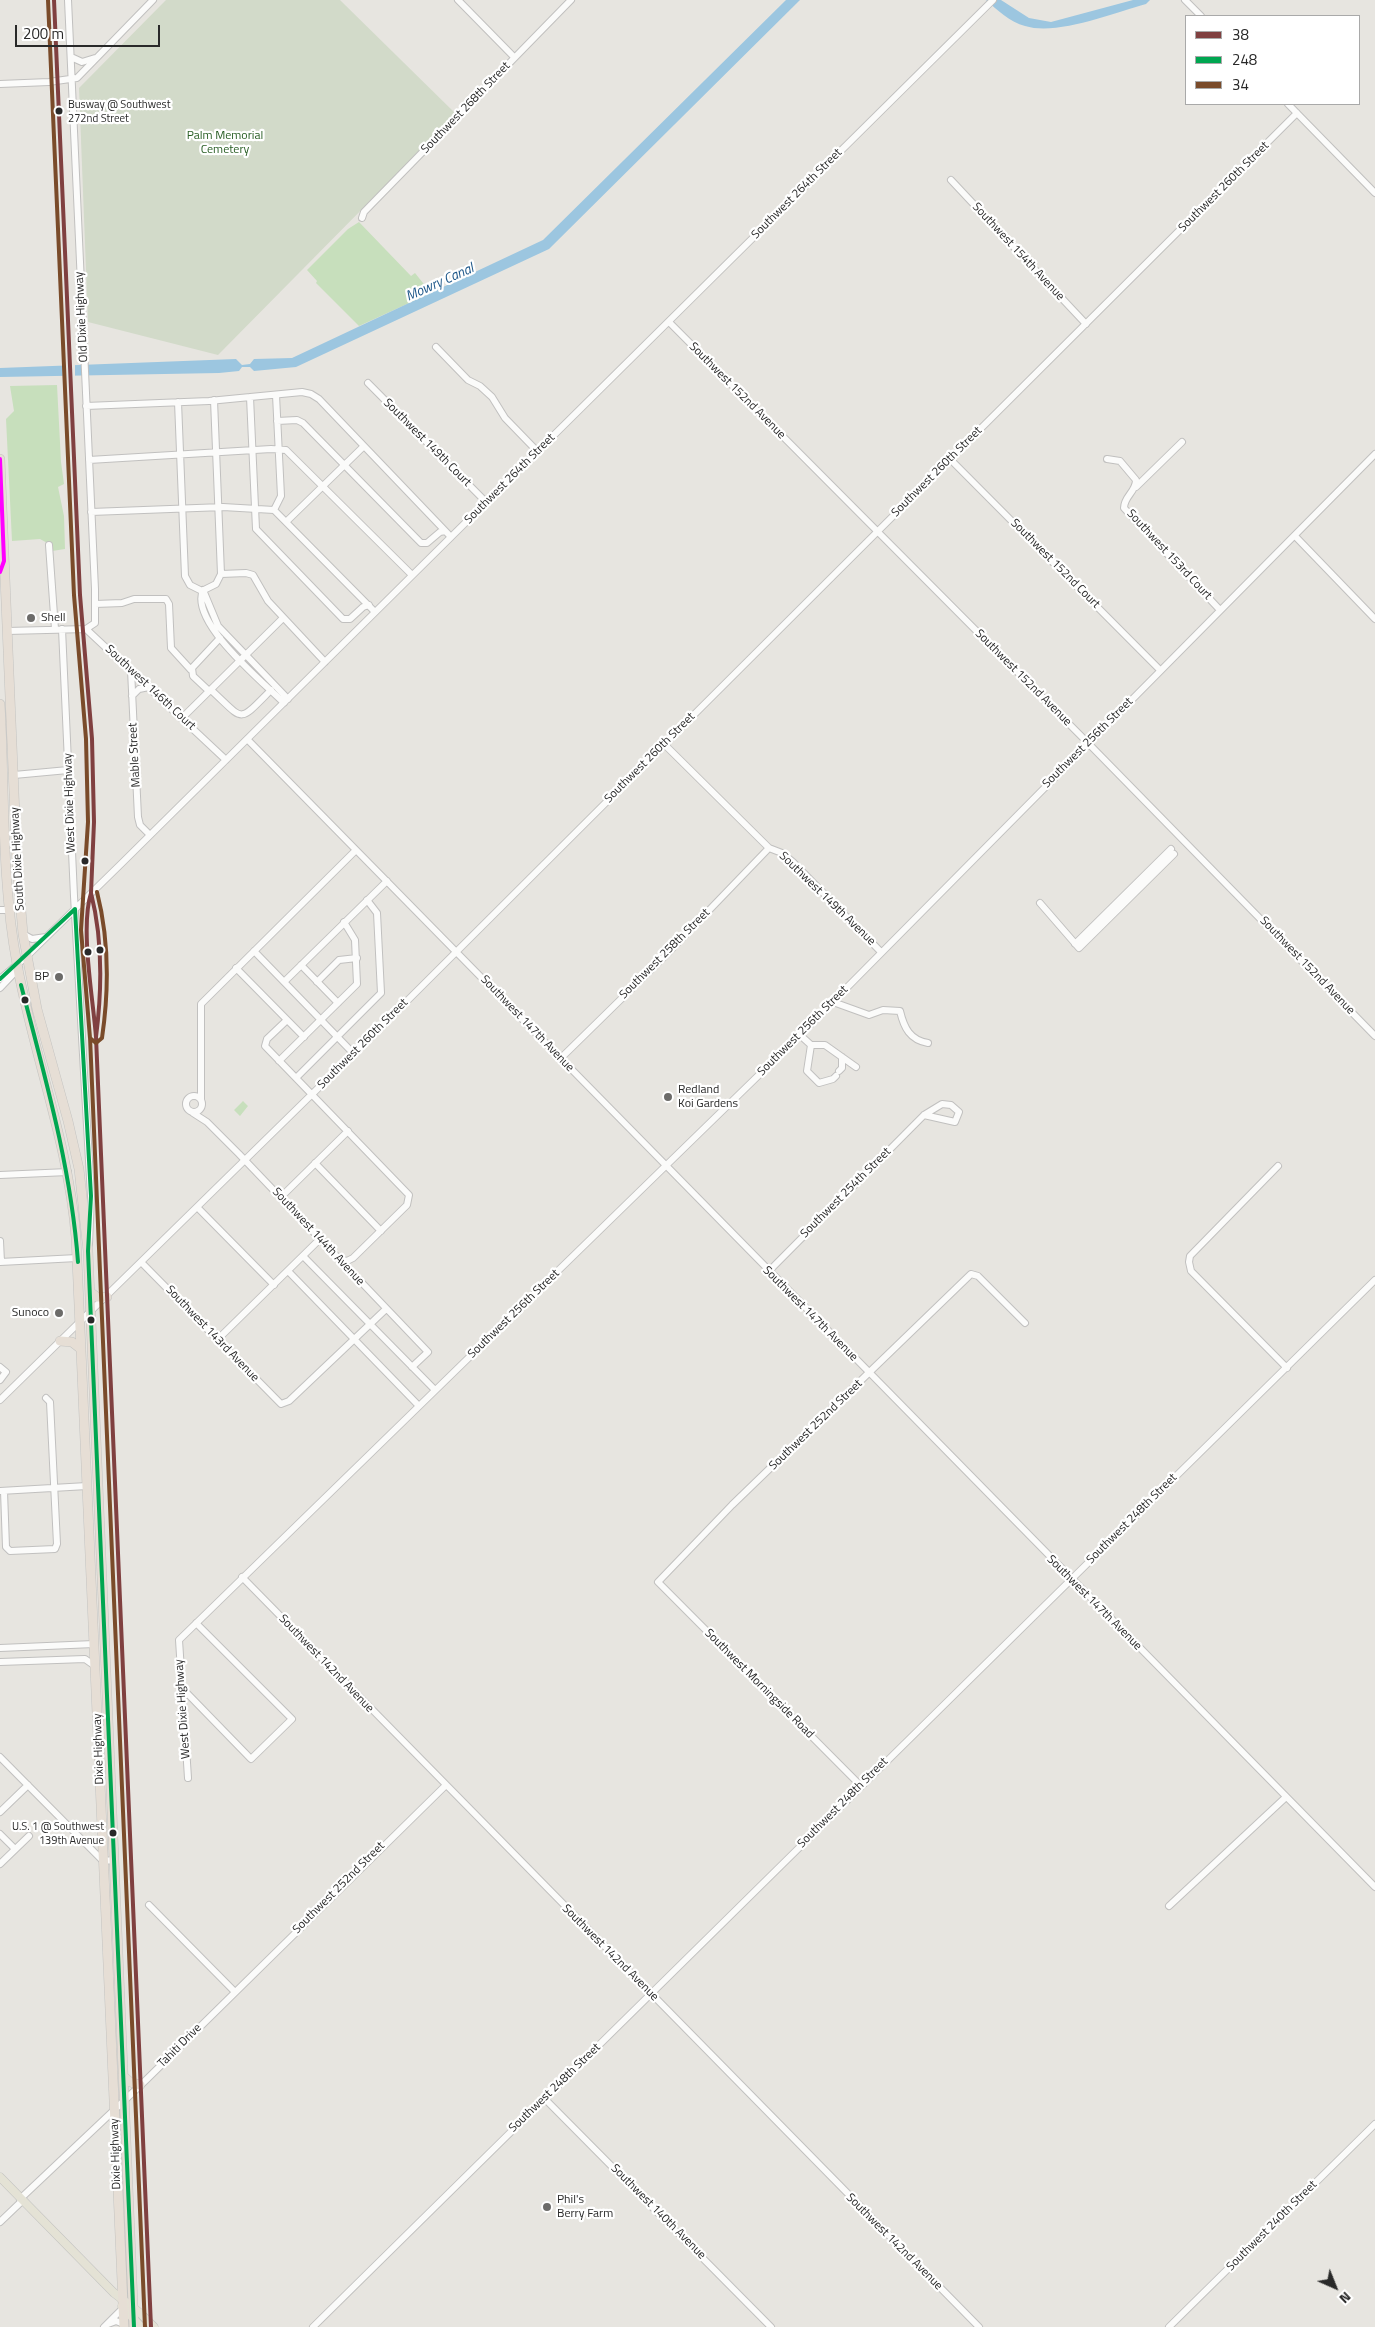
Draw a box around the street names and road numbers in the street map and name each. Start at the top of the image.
street label: Southwest 268th Street [419,59,513,157]
street label: Southwest 260th Street [1176,139,1272,235]
street label: Southwest 264th Street [749,146,845,242]
street label: Southwest 154th Avenue [969,200,1067,304]
street label: Old Dixie Highway [72,271,92,363]
street label: Southwest 152nd Avenue [686,340,788,442]
street label: Southwest 149th Court [380,396,474,490]
street label: Southwest 260th Street [889,424,985,520]
street label: Southwest 264th Street [462,431,558,527]
street label: Southwest 153rd Court [1123,507,1215,603]
street label: Southwest 152nd Court [1007,516,1103,612]
street label: Southwest 152nd Avenue [972,627,1074,729]
street label: Southwest 146th Court [102,642,198,734]
street label: Southwest 256th Street [1040,695,1136,791]
street label: Southwest 260th Street [602,710,698,806]
street label: Mable Street [126,722,144,788]
street label: West Dixie Highway [61,753,79,853]
street label: South Dixie Highway [8,807,28,911]
street label: Southwest 149th Avenue [776,849,878,949]
street label: Southwest 258th Street [617,906,713,1002]
street label: Southwest 152nd Avenue [1256,914,1358,1018]
street label: Southwest 147th Avenue [477,973,577,1075]
street label: Southwest 256th Street [755,983,851,1079]
street label: Southwest 260th Street [315,996,411,1092]
street label: Southwest 254th Street [798,1145,894,1241]
street label: Southwest 144th Avenue [269,1185,367,1289]
street label: Southwest 147th Avenue [760,1264,860,1364]
street label: Southwest 256th Street [465,1267,563,1361]
street label: Southwest 143rd Avenue [162,1283,262,1385]
street label: Southwest 252nd Street [766,1377,866,1473]
street label: Southwest 248th Street [1084,1471,1180,1567]
street label: Southwest 147th Avenue [1044,1553,1144,1653]
street label: Southwest 142nd Avenue [275,1612,377,1716]
street label: Southwest Morningside Road [701,1626,817,1742]
street label: West Dixie Highway [172,1659,194,1759]
street label: Dixie Highway [91,1713,107,1785]
street label: Southwest 248th Street [795,1755,891,1851]
street label: Southwest 252nd Street [290,1839,388,1937]
street label: Southwest 142nd Avenue [559,1902,661,2004]
street label: Tahiti Drive [155,2021,205,2071]
street label: Southwest 248th Street [506,2041,604,2135]
street label: Dixie Highway [108,2118,124,2190]
street label: Southwest 140th Avenue [608,2162,708,2262]
street label: Southwest 240th Street [1224,2178,1320,2274]
street label: Southwest 142nd Avenue [843,2191,945,2293]

